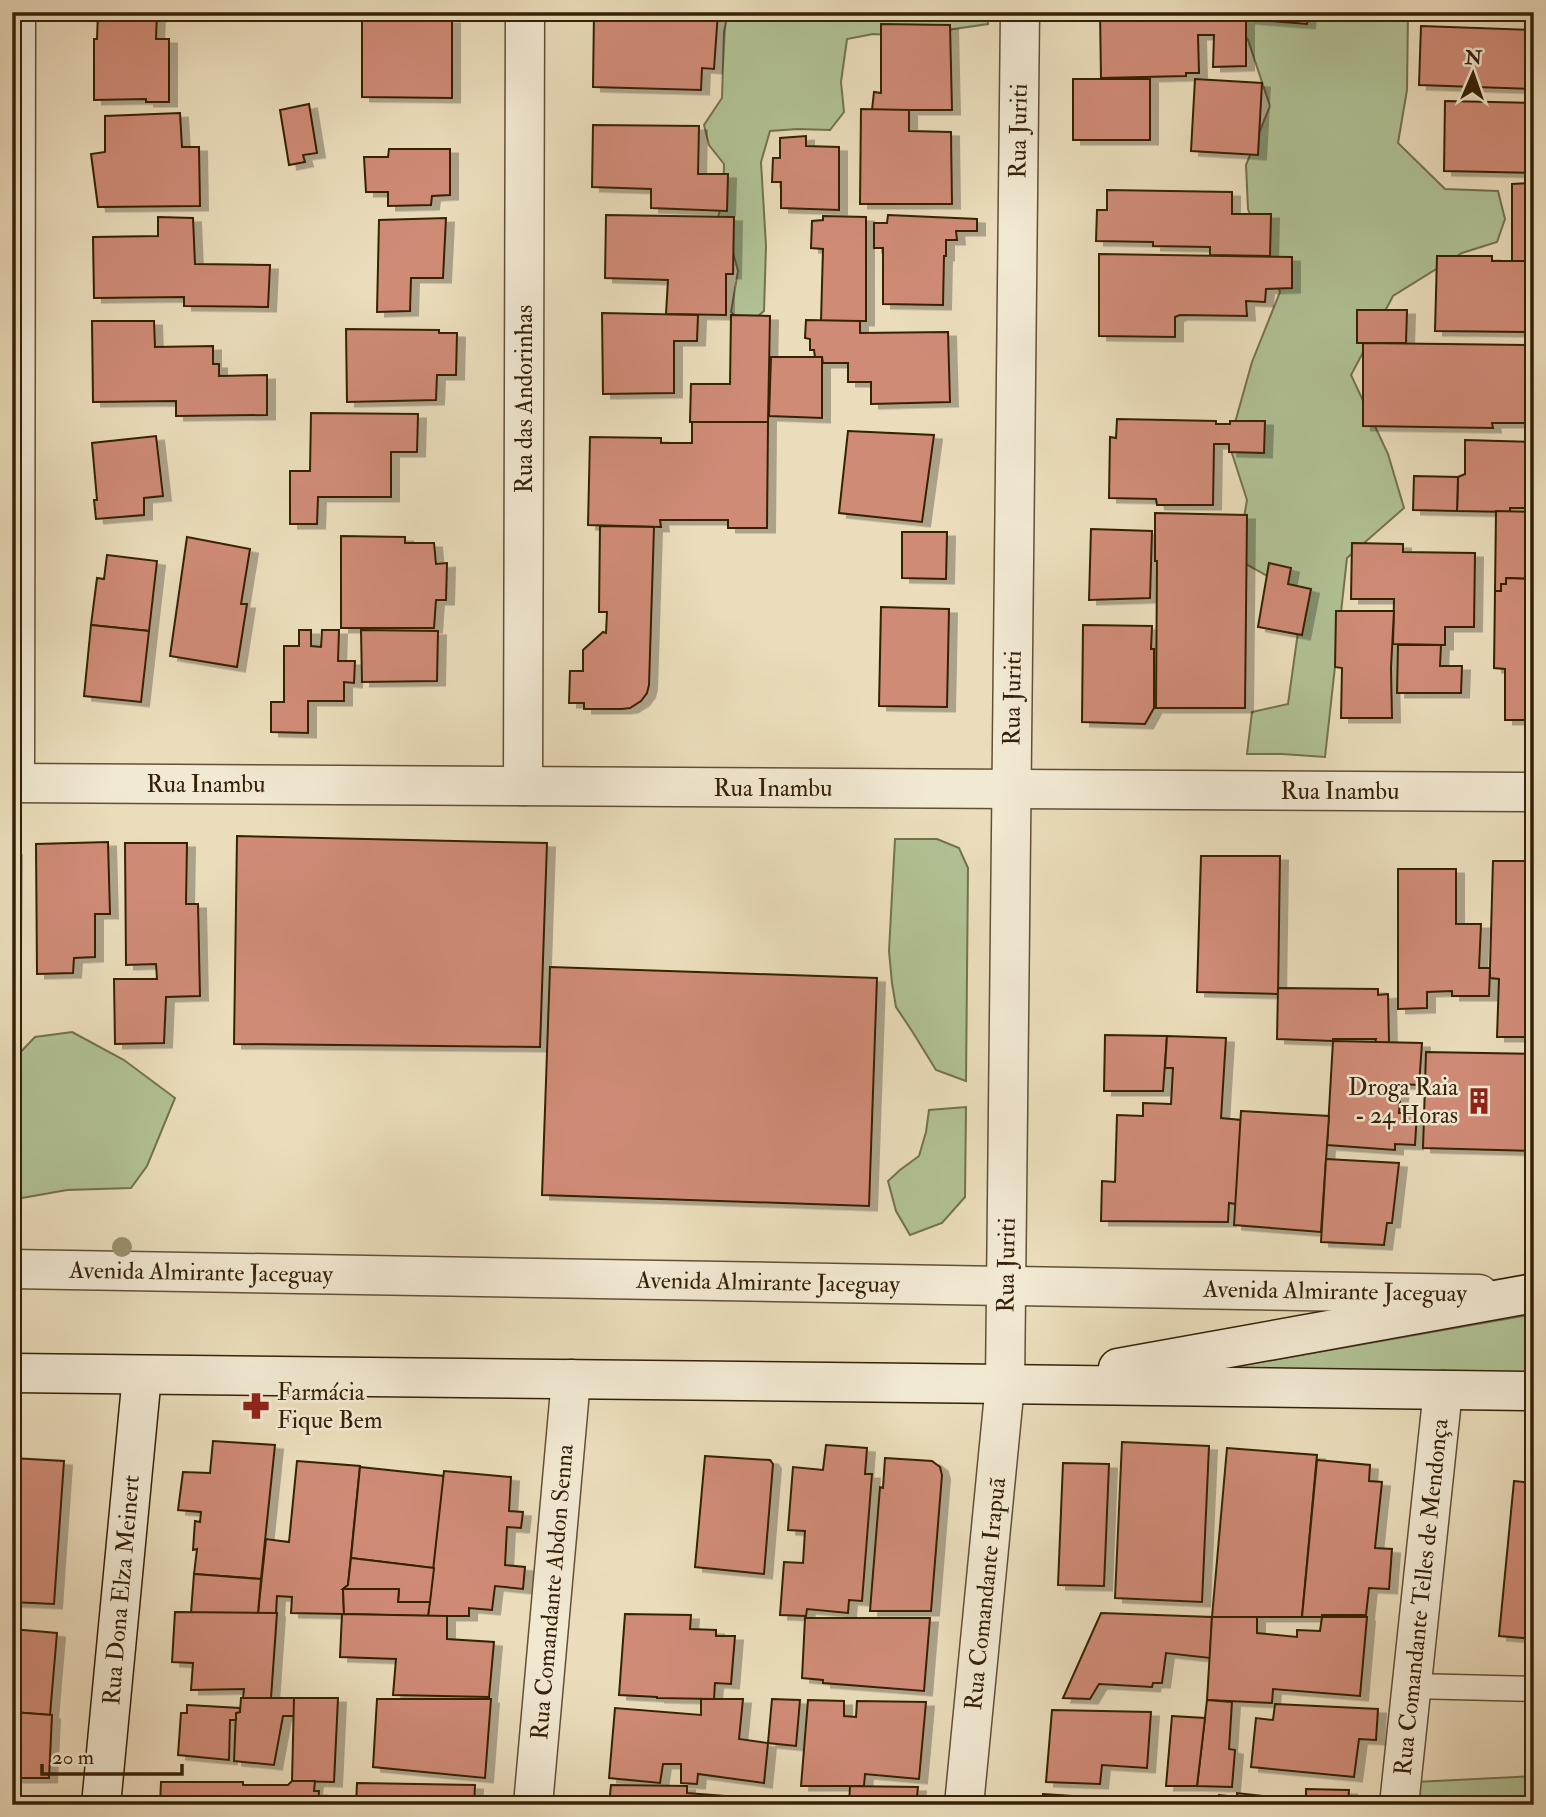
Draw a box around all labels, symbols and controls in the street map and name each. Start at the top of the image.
north arrow [1438,38,1508,108]
text: N [1464,46,1483,70]
street label: Rua Juriti [1002,83,1035,179]
street label: Rua das Andorinhas [509,305,540,493]
street label: Rua Juriti [996,650,1029,746]
street label: Rua Inambu [147,769,265,800]
street label: Rua Inambu [714,773,832,804]
street label: Rua Inambu [1281,776,1399,807]
place label: Droga Raia - 24 Horas [1348,1072,1459,1131]
building icon: Droga Raia - 24 Horas [1464,1086,1494,1116]
street label: Rua Juriti [990,1217,1023,1313]
street label: Avenida Almirante Jaceguay [68,1255,334,1290]
street label: Avenida Almirante Jaceguay [635,1265,901,1300]
street label: Avenida Almirante Jaceguay [1202,1274,1468,1309]
place label: Farmácia Fique Bem [277,1377,383,1436]
pharmacy icon: Farmácia Fique Bem [241,1391,271,1421]
street label: Rua Comandante Telles de Mendonça [1387,1416,1456,1777]
street label: Rua Comandante Abdon Senna [524,1442,581,1741]
street label: Rua Dona Elza Meinert [96,1473,147,1706]
street label: Rua Comandante Irapuã [958,1475,1013,1712]
scale bar [42,1733,182,1777]
text: 20 m [52,1744,94,1771]

